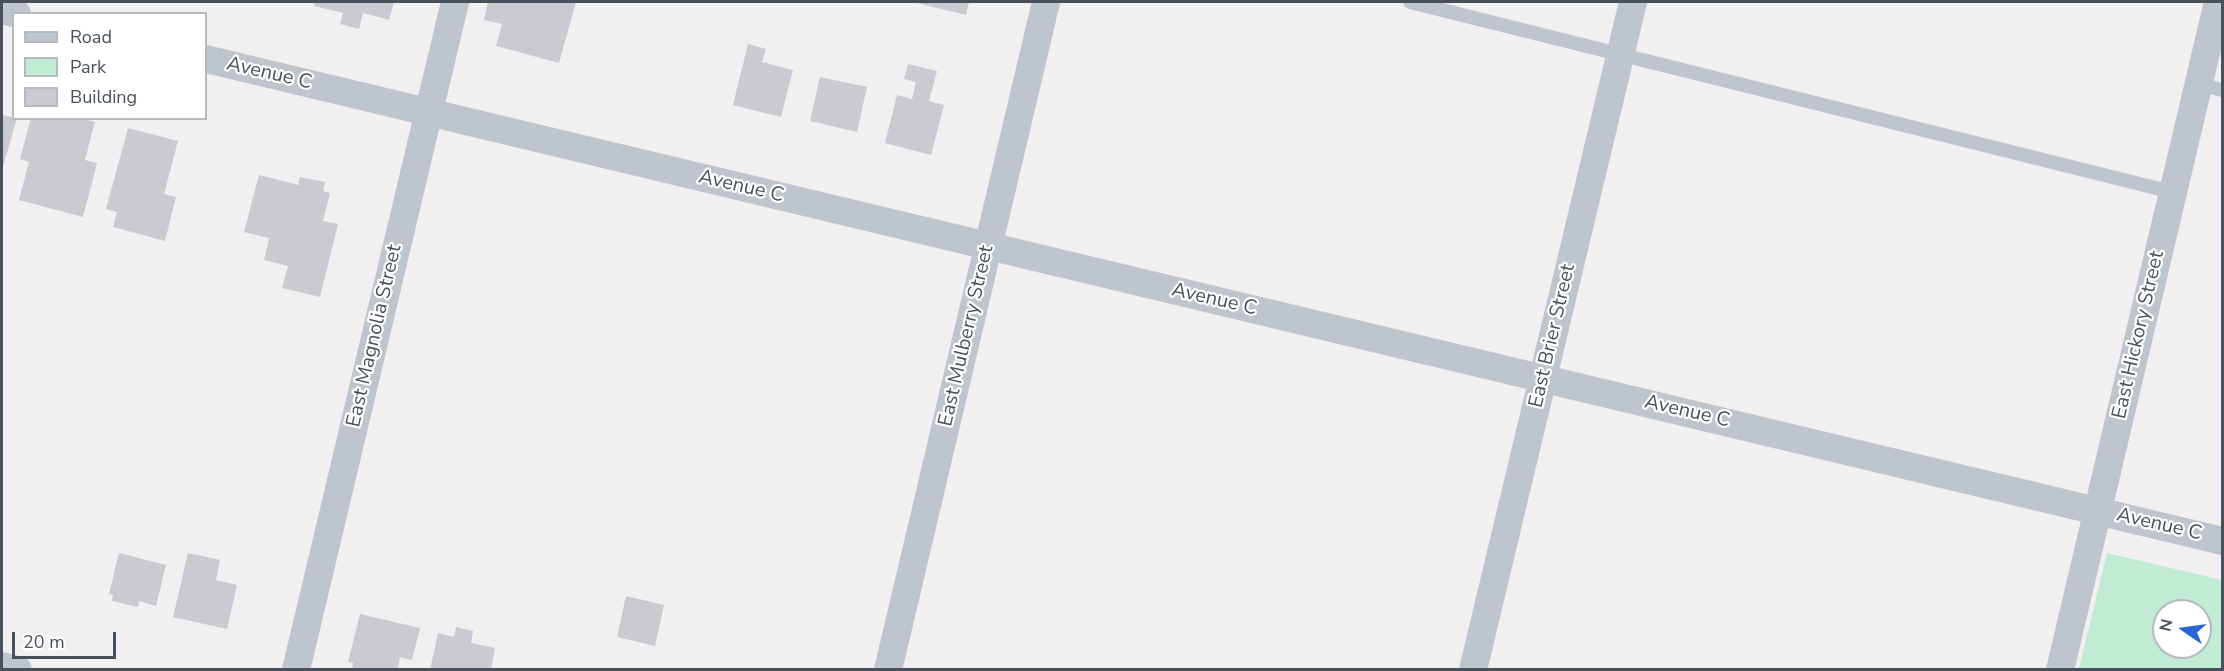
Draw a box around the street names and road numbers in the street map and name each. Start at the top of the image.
street label: Avenue C [224,53,314,95]
street label: Avenue C [696,166,786,208]
street label: East Magnolia Street [342,242,408,430]
street label: East Mulberry Street [934,243,1000,429]
street label: East Hickory Street [2108,249,2170,421]
street label: East Brier Street [1525,262,1581,410]
street label: Avenue C [1169,279,1259,321]
street label: Avenue C [1642,391,1732,433]
street label: Avenue C [2114,504,2204,546]

